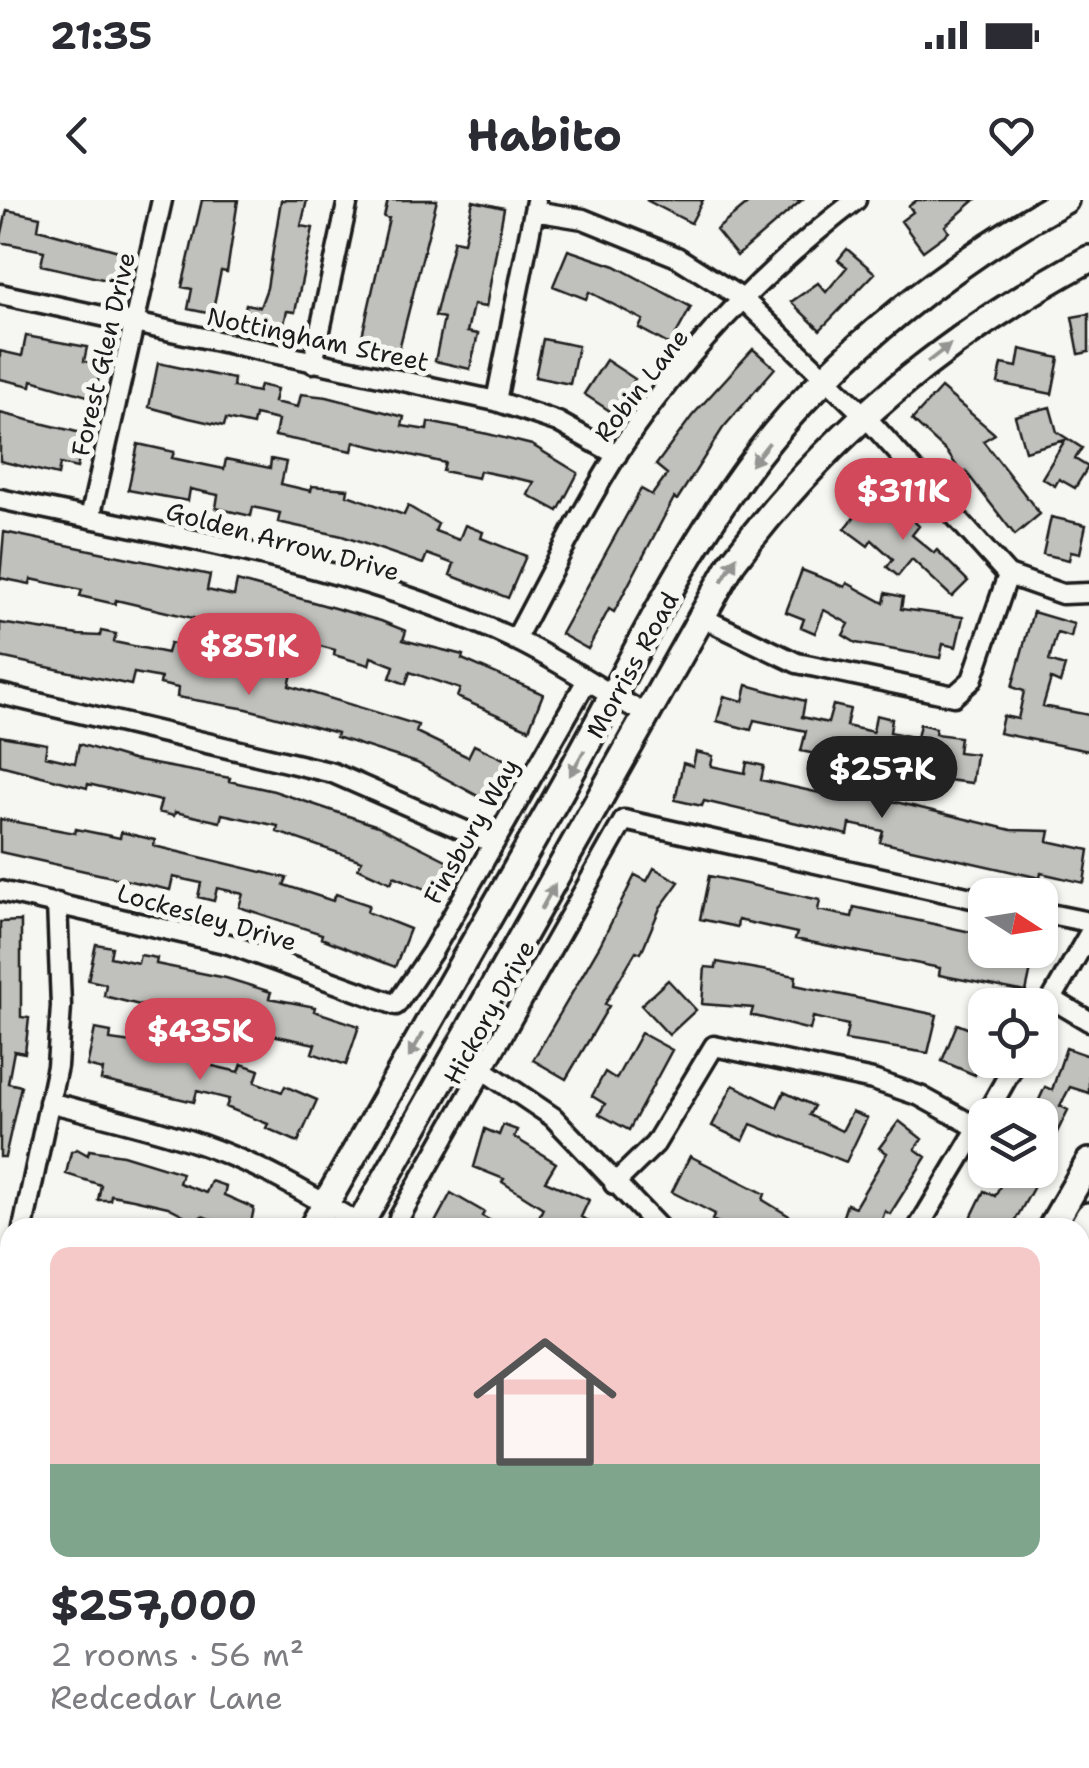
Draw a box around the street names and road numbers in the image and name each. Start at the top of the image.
street label: Forest Glen Drive [63,249,143,459]
street label: Nottingham Street [204,299,432,379]
street label: Robin Lane [586,321,696,449]
street label: Golden Arrow Drive [162,493,404,589]
street label: Morriss Road [578,585,686,744]
street label: Finsbury Way [415,752,527,910]
street label: Lockesley Drive [113,875,301,959]
street label: Hickory Drive [435,934,543,1090]

